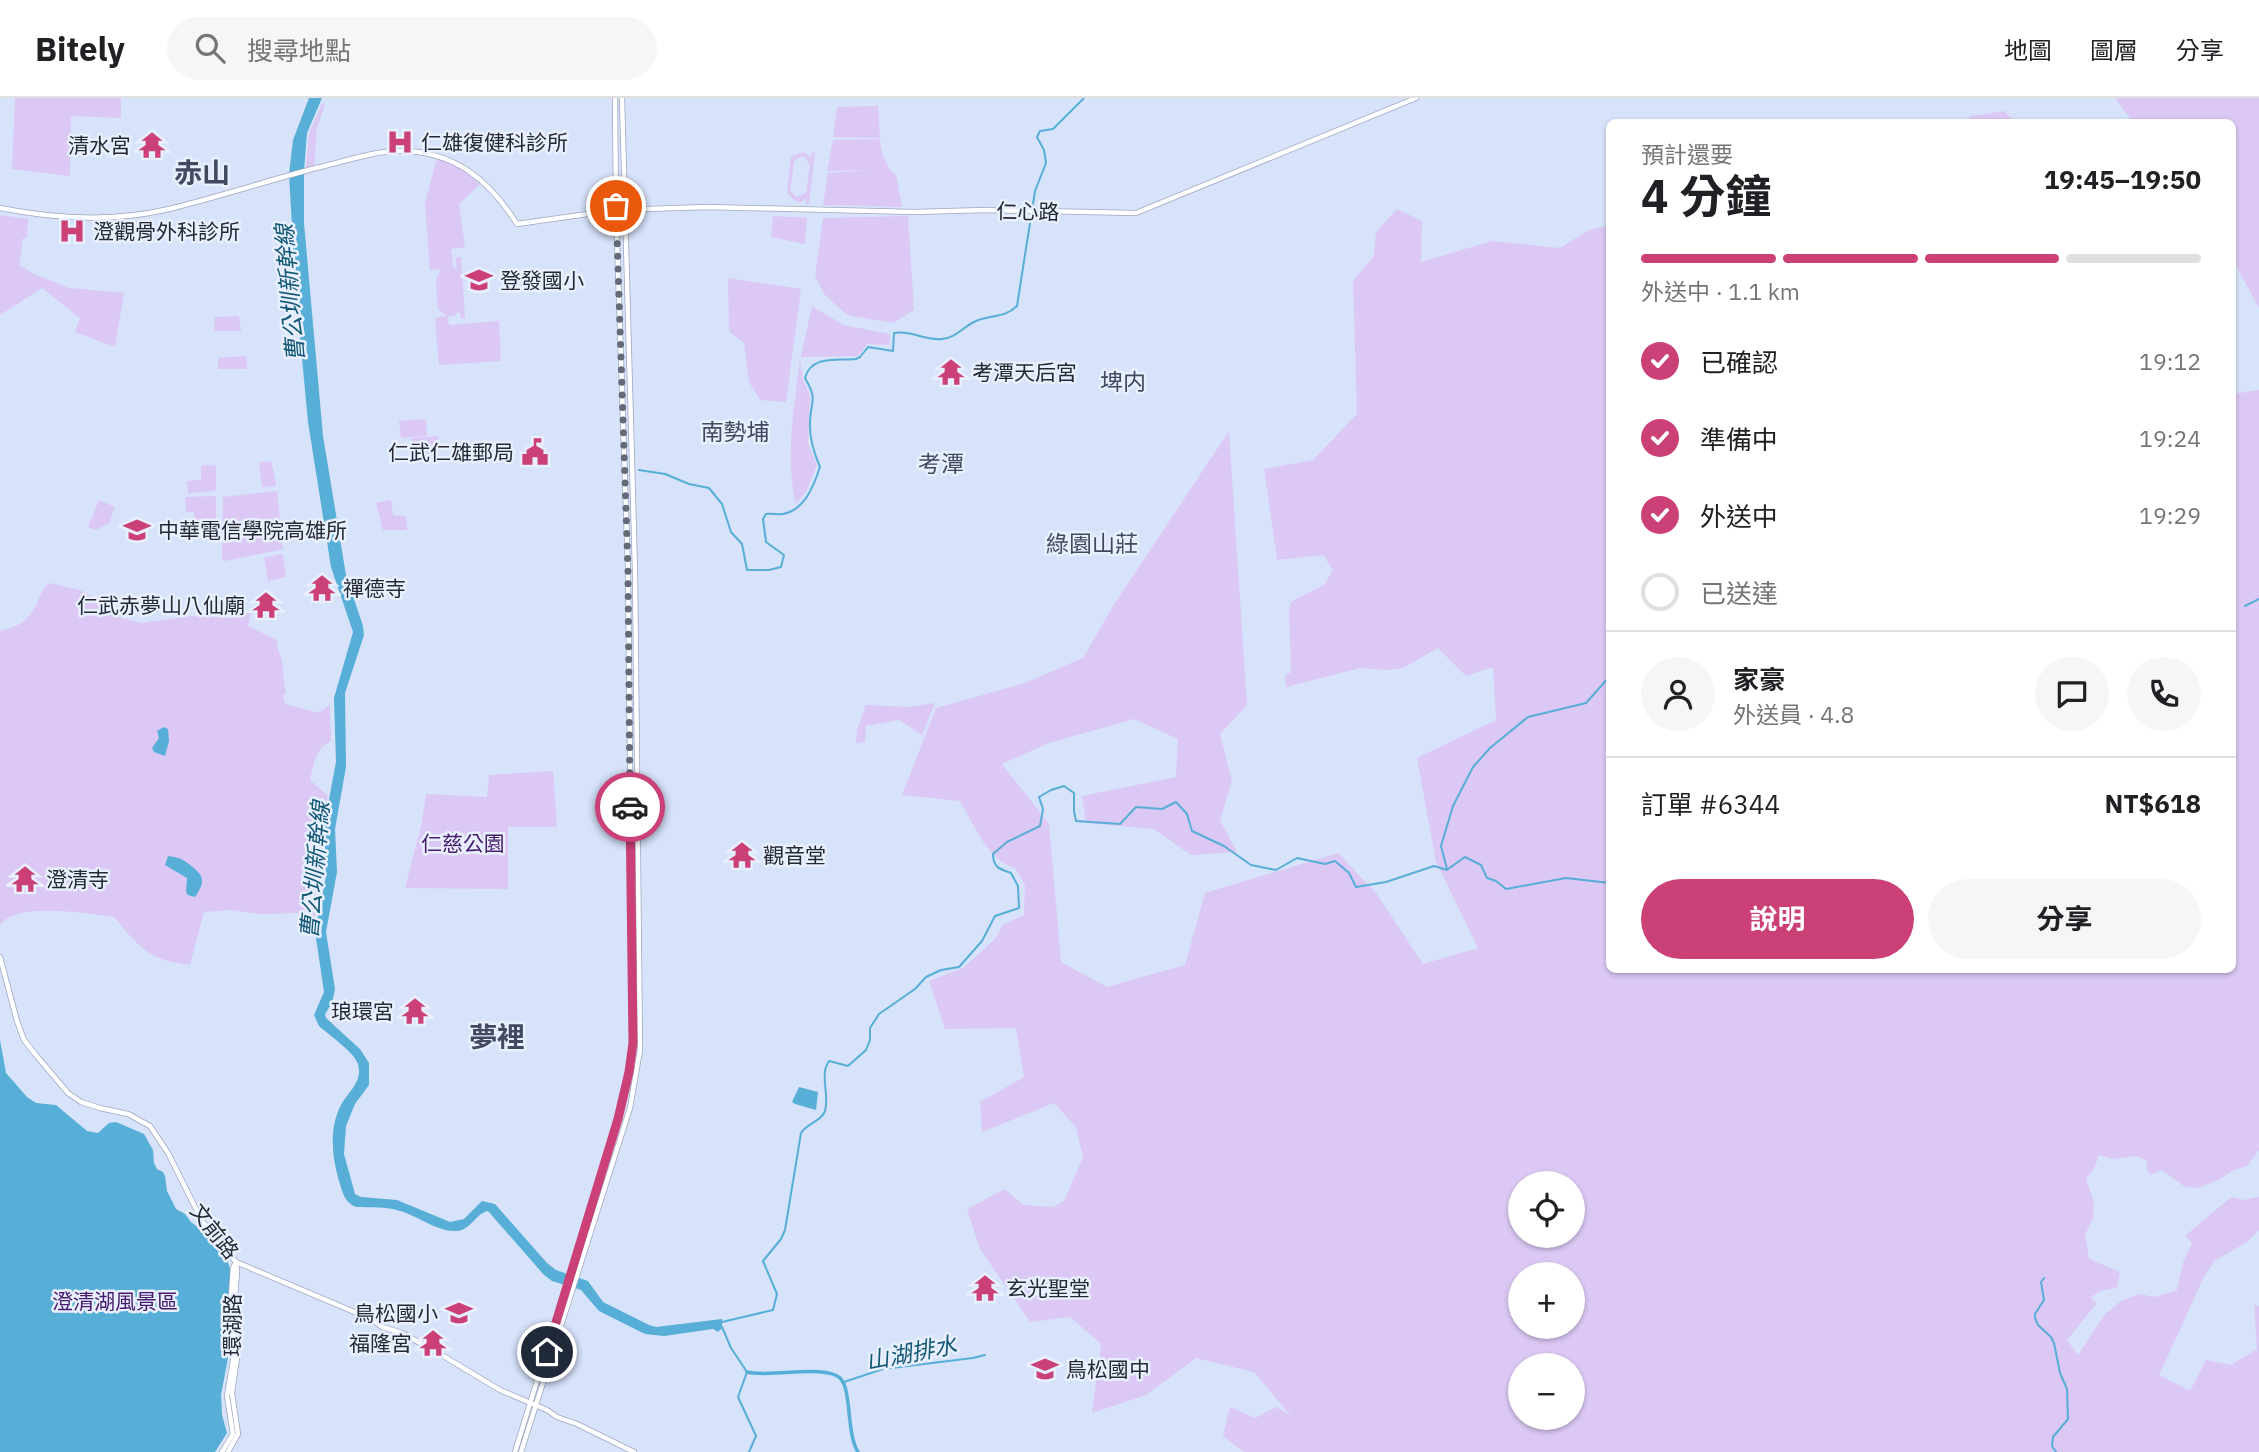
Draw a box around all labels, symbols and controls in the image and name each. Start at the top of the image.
search box [167,17,657,80]
text: Bitely [35,27,125,70]
icon: search [191,29,229,67]
text: 搜尋地點 [247,33,351,67]
text: 地圖 [2004,34,2052,66]
text: 圖層 [2090,34,2138,66]
text: 分享 [2176,34,2224,66]
hospital icon: 仁雄復健科診所 [385,127,415,157]
place label: 仁雄復健科診所 [421,128,568,156]
temple icon: 清水宮 [137,130,167,160]
place label: 清水宮 [68,131,131,159]
text: 預計還要 [1641,139,1733,169]
district label: 赤山 [174,154,230,191]
text: 19:45–19:50 [2044,162,2201,196]
text: 4 分鐘 [1641,166,1771,226]
pin [586,176,646,236]
icon: bag [597,187,635,225]
street label: 仁心路 [996,196,1060,226]
hospital icon: 澄觀骨外科診所 [57,216,87,246]
place label: 澄觀骨外科診所 [93,217,240,245]
water label: 曹公圳新幹線 [268,220,310,363]
school or university icon: 登發國小 [464,265,494,295]
place label: 登發國小 [500,266,584,294]
text: 外送中 · 1.1 km [1641,276,1800,306]
icon: check [1641,342,1679,380]
text: 已確認 [1700,345,1778,379]
text: 19:12 [2139,346,2201,376]
temple icon: 考潭天后宮 [936,357,966,387]
place label: 考潭天后宮 [972,358,1077,386]
district label: 埤内 [1100,366,1146,396]
district label: 南勢埔 [701,416,770,446]
icon: check [1641,419,1679,457]
text: 準備中 [1700,422,1778,456]
text: 19:24 [2139,423,2201,453]
public building icon: 仁武仁雄郵局 [520,437,550,467]
place label: 仁武仁雄郵局 [388,438,514,466]
district label: 考潭 [918,448,964,478]
icon: check [1641,496,1679,534]
text: 外送中 [1700,499,1778,533]
text: 19:29 [2139,500,2201,530]
school or university icon: 中華電信學院高雄所 [122,515,152,545]
place label: 中華電信學院高雄所 [158,516,347,544]
district label: 綠園山莊 [1046,528,1138,558]
temple icon: 禪德寺 [307,573,337,603]
place label: 禪德寺 [343,574,406,602]
text: 已送達 [1700,576,1778,610]
temple icon: 仁武赤夢山八仙廟 [251,590,281,620]
place label: 仁武赤夢山八仙廟 [77,591,245,619]
button: person [1641,657,1715,731]
button: chat [2035,657,2109,731]
button: phone [2127,657,2201,731]
text: 家豪 [1733,662,1785,696]
text: 外送員 · 4.8 [1733,699,1854,729]
courier [595,772,665,842]
text: NT$618 [2105,786,2201,820]
text: 訂單 #6344 [1641,787,1780,821]
icon: car [611,788,649,826]
water label: 曹公圳新幹線 [293,797,335,940]
park label: 仁慈公園 [421,829,505,857]
temple icon: 觀音堂 [727,840,757,870]
place label: 觀音堂 [763,841,826,869]
temple icon: 澄清寺 [10,864,40,894]
place label: 澄清寺 [46,865,109,893]
button: 說明 [1641,879,1914,959]
button: 分享 [1928,879,2201,959]
temple icon: 琅環宮 [400,996,430,1026]
place label: 琅環宮 [331,997,394,1025]
district label: 夢裡 [469,1018,525,1055]
map controls [1508,1171,1585,1430]
button: locate [1508,1171,1585,1248]
street label: 文前路 [185,1198,245,1264]
button: + [1508,1262,1585,1339]
temple icon: 玄光聖堂 [970,1273,1000,1303]
place label: 玄光聖堂 [1006,1274,1090,1302]
park label: 澄清湖風景區 [52,1287,178,1315]
street label: 環湖路 [218,1294,246,1357]
school or university icon: 鳥松國小 [444,1298,474,1328]
place label: 鳥松國小 [354,1299,438,1327]
pin [517,1322,577,1382]
temple icon: 福隆宮 [418,1328,448,1358]
water label: 山湖排水 [863,1328,960,1376]
place label: 福隆宮 [349,1329,412,1357]
icon: home [528,1333,566,1371]
button: − [1508,1353,1585,1430]
school or university icon: 鳥松國中 [1030,1354,1060,1384]
place label: 鳥松國中 [1066,1355,1150,1383]

